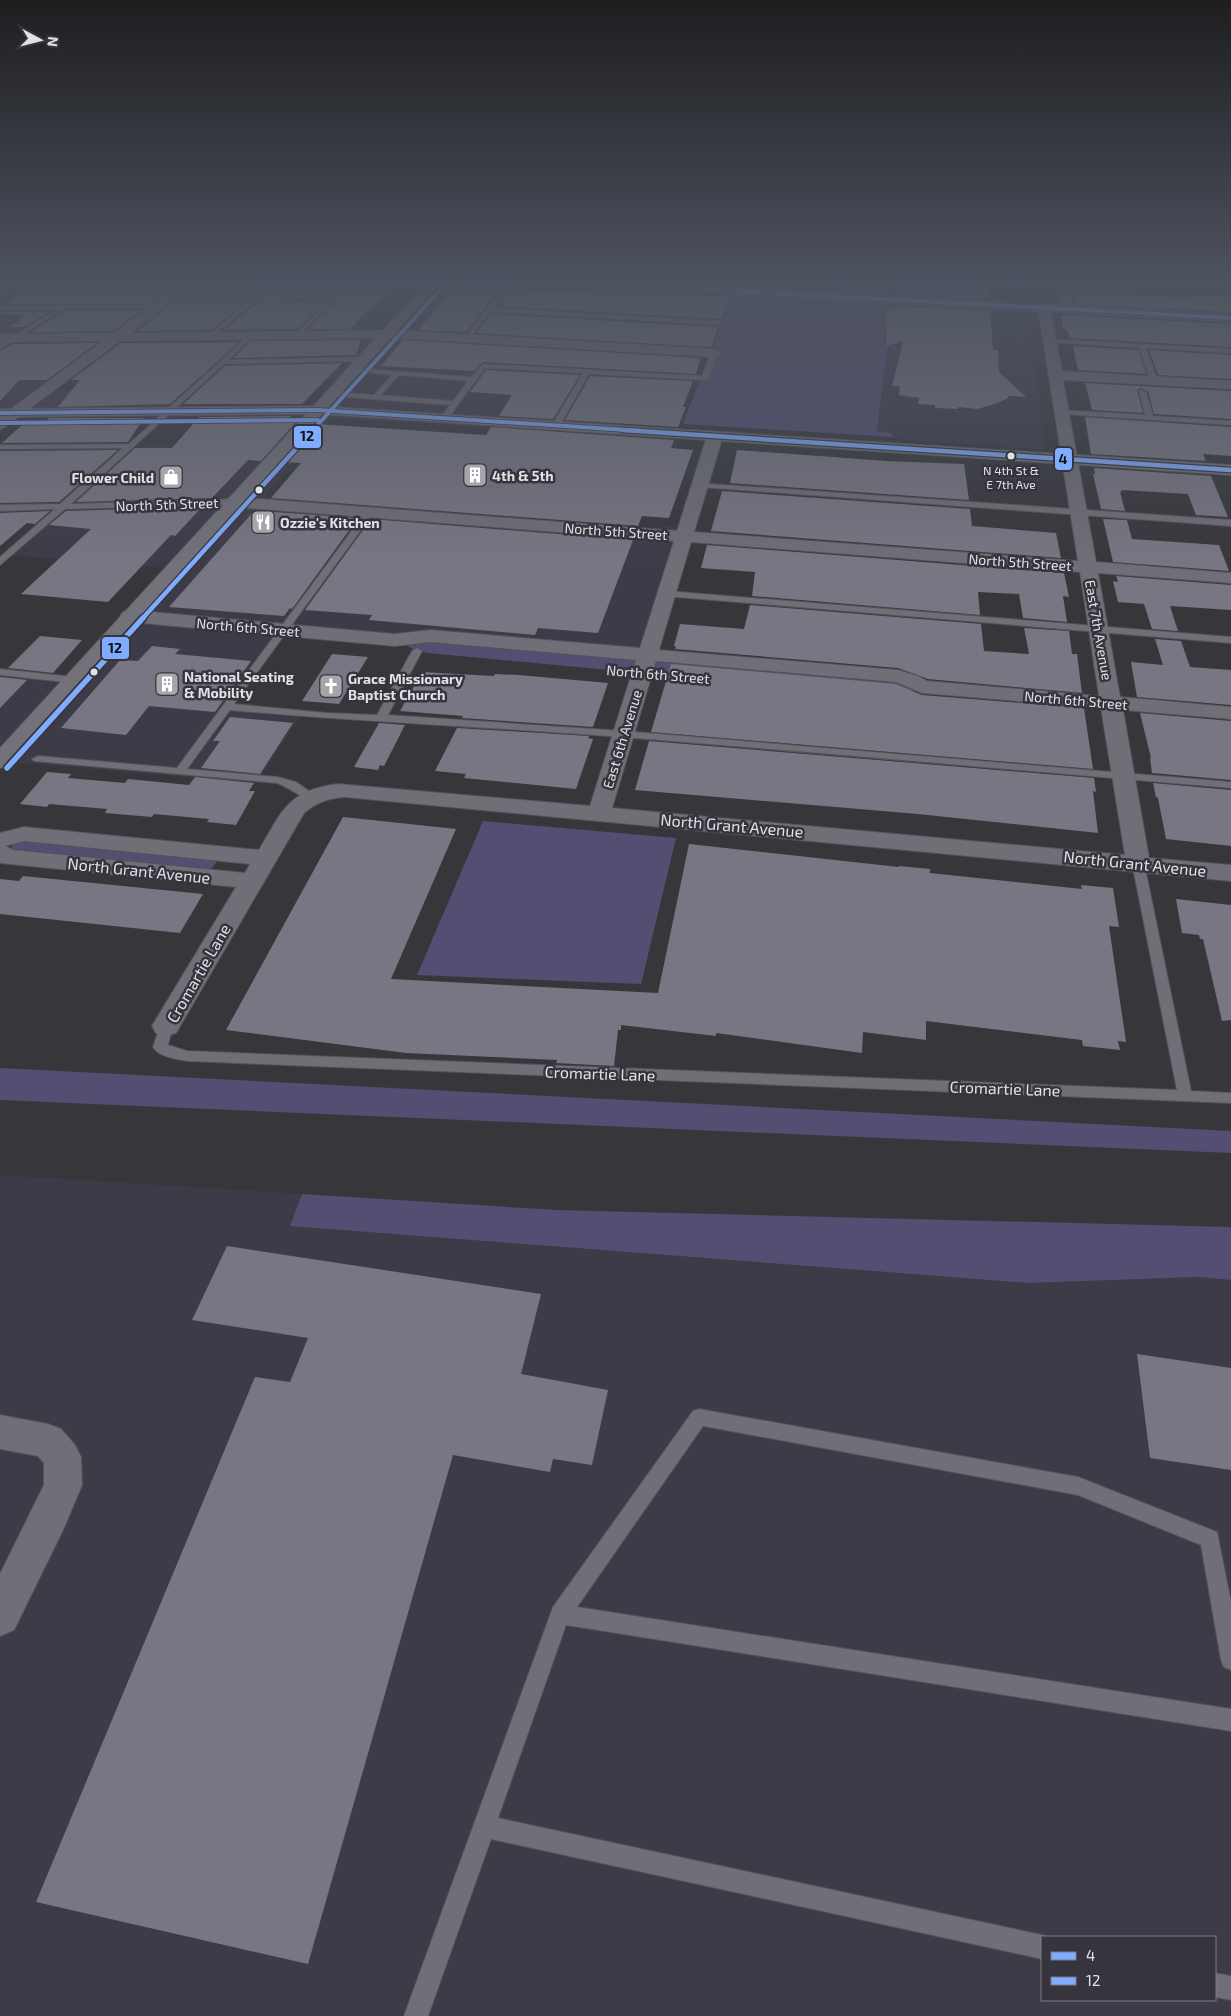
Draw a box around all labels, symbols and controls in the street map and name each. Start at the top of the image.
north arrow [15,15,65,65]
text: N [44,36,62,48]
line badge: 12 [293,425,322,449]
text: 12 [300,427,314,444]
line badge: 4 [1054,447,1073,471]
text: 4 [1059,450,1068,467]
marker: N 4th St & E 7th Ave [1006,451,1016,461]
building icon: 4th & 5th [462,462,488,488]
place label: N 4th St & E 7th Ave [983,463,1039,491]
shop icon: Flower Child [158,464,184,490]
place label: 4th & 5th [492,467,554,484]
place label: Flower Child [72,469,154,486]
unlabelled marker [254,485,264,495]
street label: North 5th Street [115,494,219,514]
restaurant icon: Ozzie's Kitchen [250,509,276,535]
place label: Ozzie's Kitchen [280,514,380,531]
street label: North 5th Street [564,519,668,543]
street label: North 5th Street [968,550,1072,574]
street label: East 7th Avenue [1082,579,1116,681]
street label: North 6th Street [196,614,300,640]
line badge: 12 [101,636,130,660]
text: 12 [108,639,122,656]
street label: North 6th Street [606,661,710,687]
unlabelled marker [89,667,99,677]
place label: National Seating & Mobility [184,668,294,701]
place label: Grace Missionary Baptist Church [348,670,463,703]
building icon: National Seating & Mobility [154,671,180,697]
church icon: Grace Missionary Baptist Church [318,673,344,699]
street label: North 6th Street [1024,687,1128,713]
street label: East 6th Avenue [599,688,645,790]
street label: North Grant Avenue [660,809,804,841]
street label: North Grant Avenue [1063,846,1207,880]
street label: North Grant Avenue [67,853,211,887]
street label: Cromartie Lane [162,920,234,1026]
street label: Cromartie Lane [544,1062,656,1084]
street label: Cromartie Lane [949,1077,1061,1099]
legend [1041,1936,1216,2001]
text: 4 [1086,1946,1095,1964]
text: 12 [1086,1971,1100,1989]

